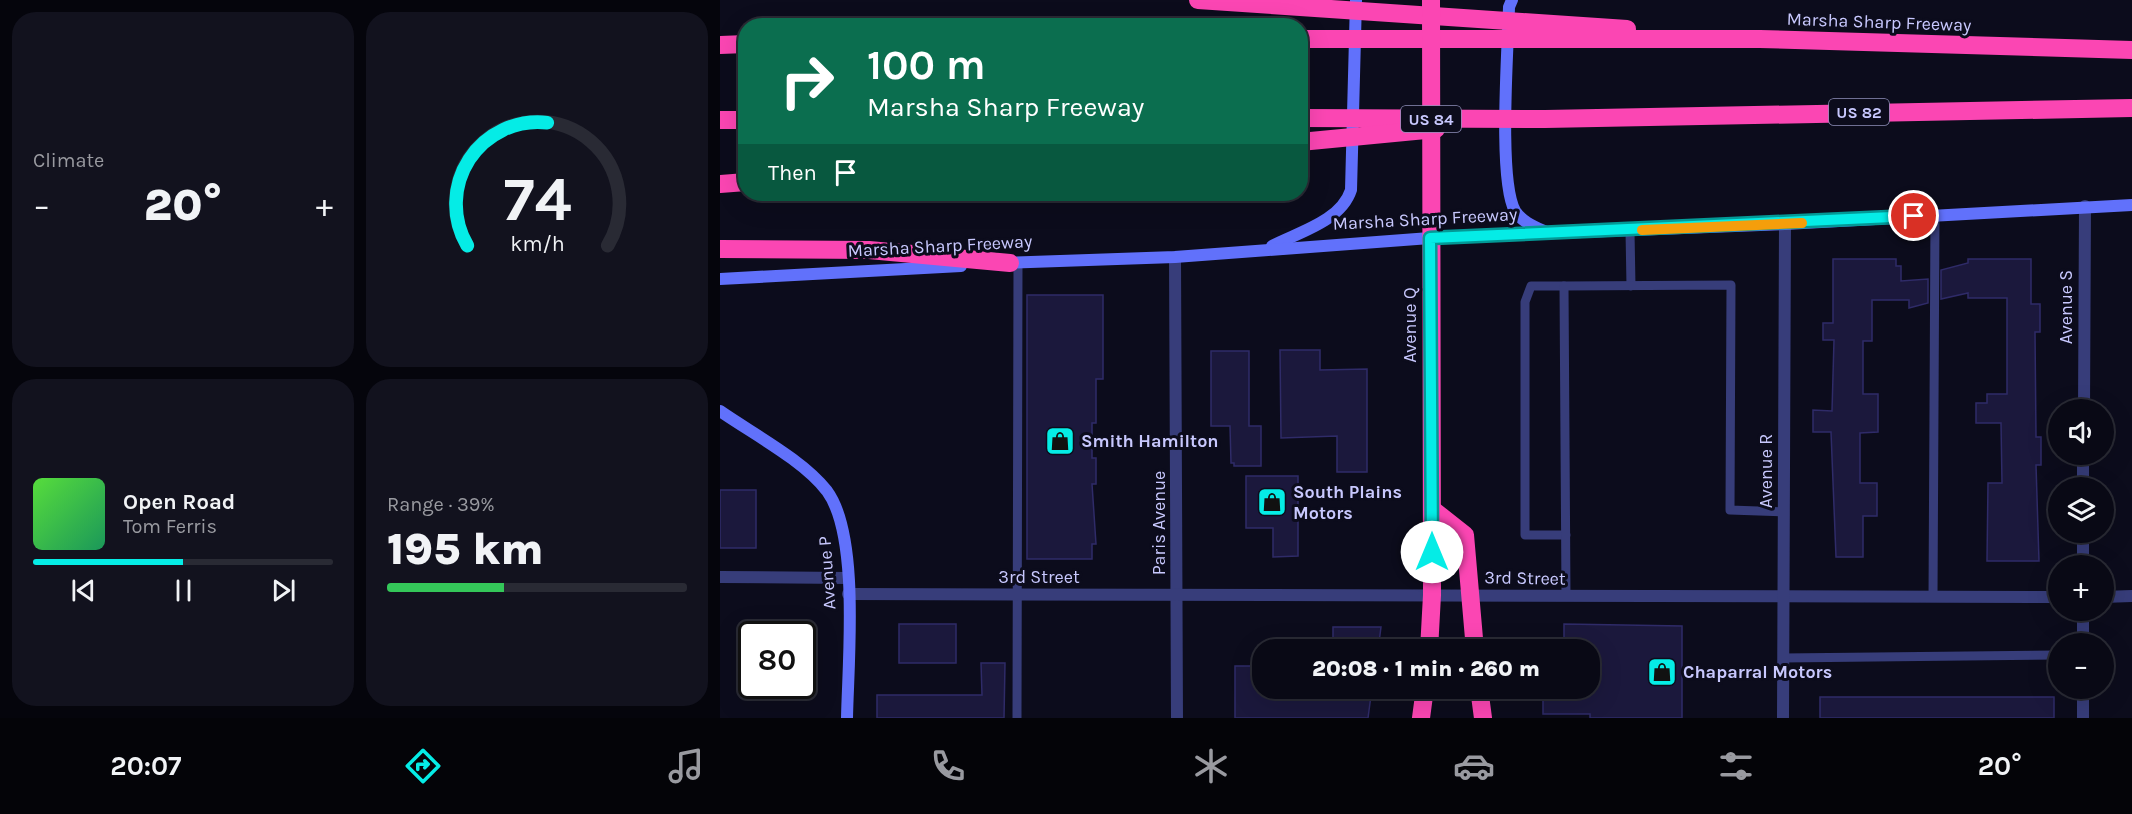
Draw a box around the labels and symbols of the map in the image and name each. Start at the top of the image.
street label: Marsha Sharp Freeway [1786,8,1972,36]
road number: US 82 [1829,99,1889,125]
road number: US 84 [1401,106,1461,132]
pin [1888,190,1939,241]
street label: Marsha Sharp Freeway [1332,203,1519,235]
street label: Marsha Sharp Freeway [847,230,1034,262]
street label: Avenue S [2055,270,2077,344]
street label: Avenue Q [1399,287,1421,363]
shop icon: Smith Hamilton [1044,425,1076,457]
place label: Smith Hamilton [1081,430,1219,452]
street label: Avenue R [1755,434,1777,508]
street label: Paris Avenue [1148,471,1170,575]
place label: South Plains Motors [1293,481,1402,524]
shop icon: South Plains Motors [1256,486,1288,518]
position arrow [1400,520,1464,584]
street label: Avenue P [813,536,841,610]
street label: 3rd Street [998,566,1080,588]
street label: 3rd Street [1484,566,1566,590]
speed limit sign: 80 [738,621,816,699]
shop icon: Chaparral Motors [1646,656,1678,688]
place label: Chaparral Motors [1683,661,1832,683]

